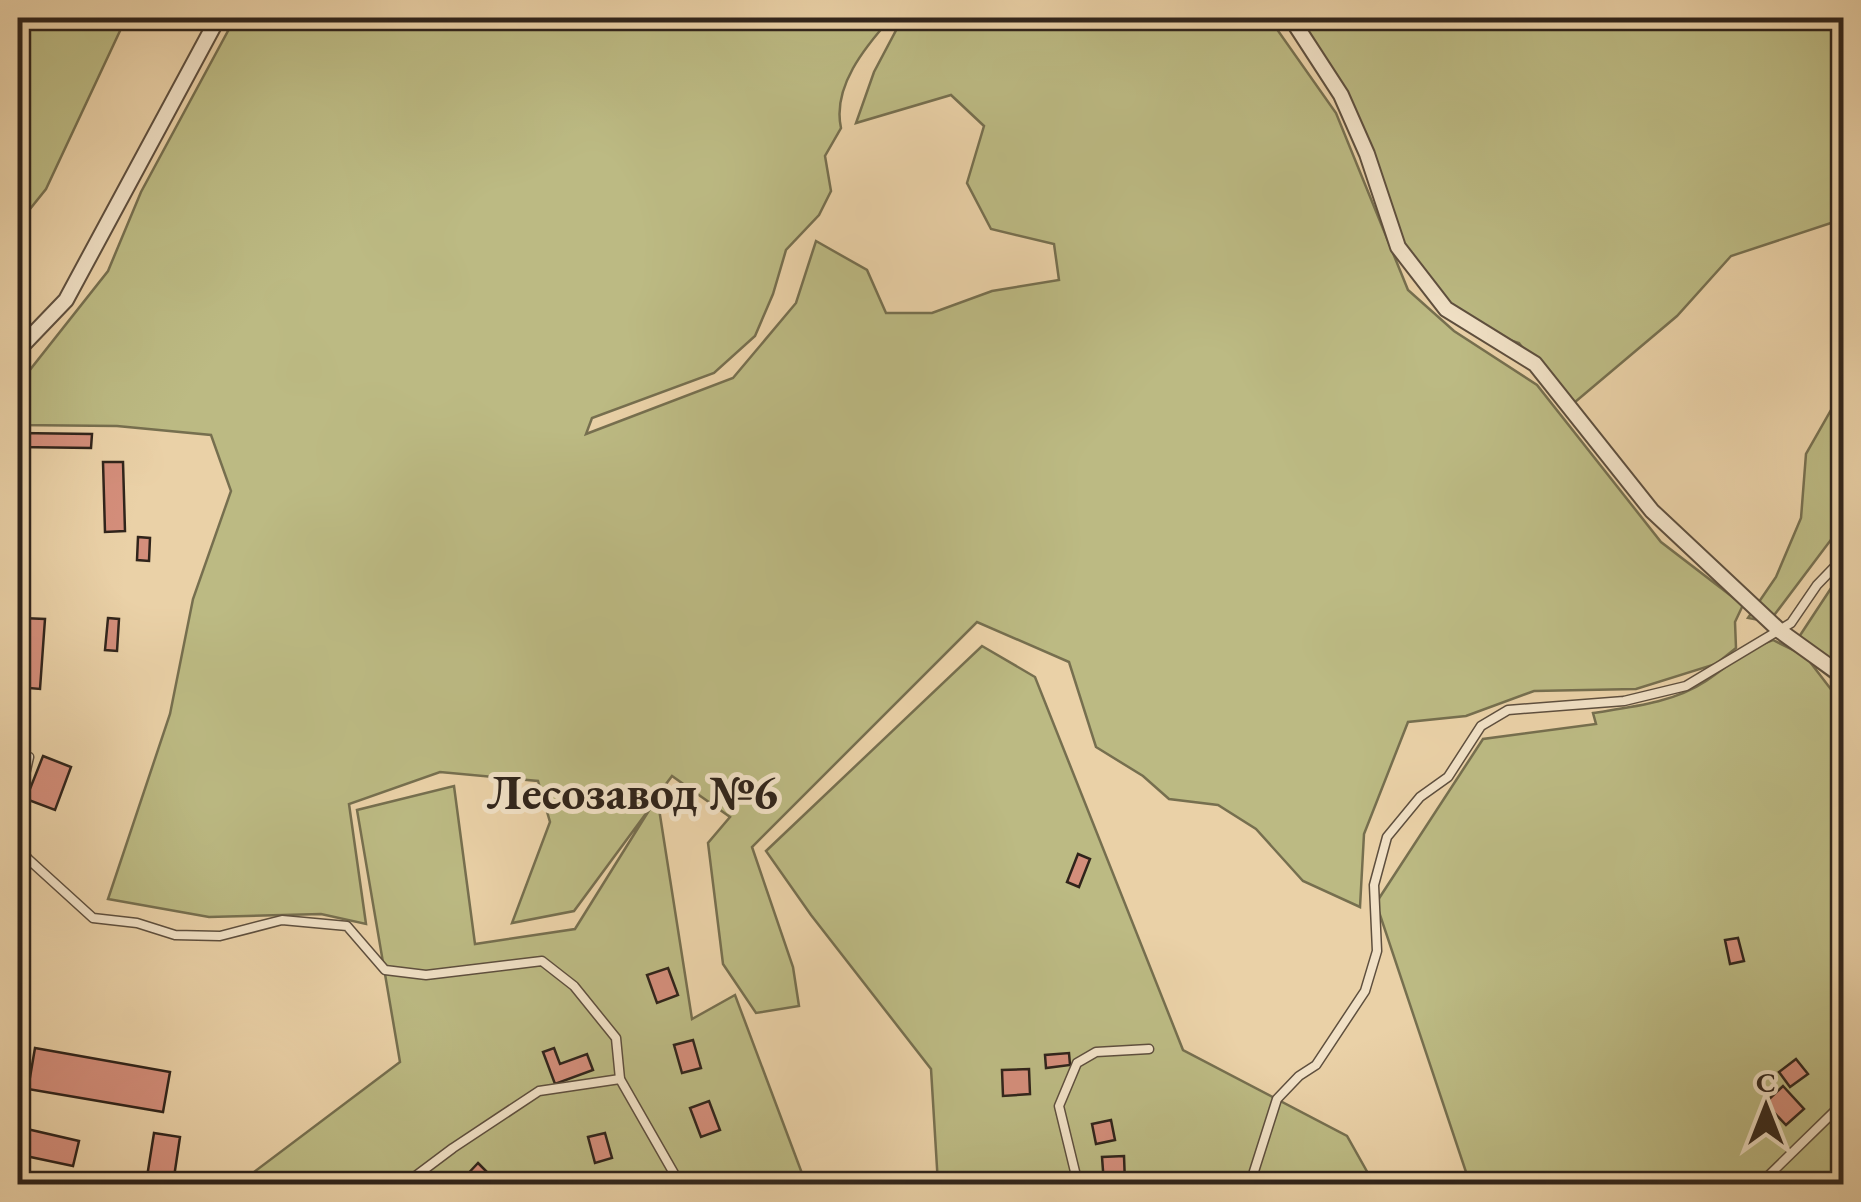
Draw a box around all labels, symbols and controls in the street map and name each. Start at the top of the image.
district label: Лесозавод №6 [486,761,778,823]
north arrow [1716,1057,1816,1157]
text: С [1756,1064,1776,1100]

